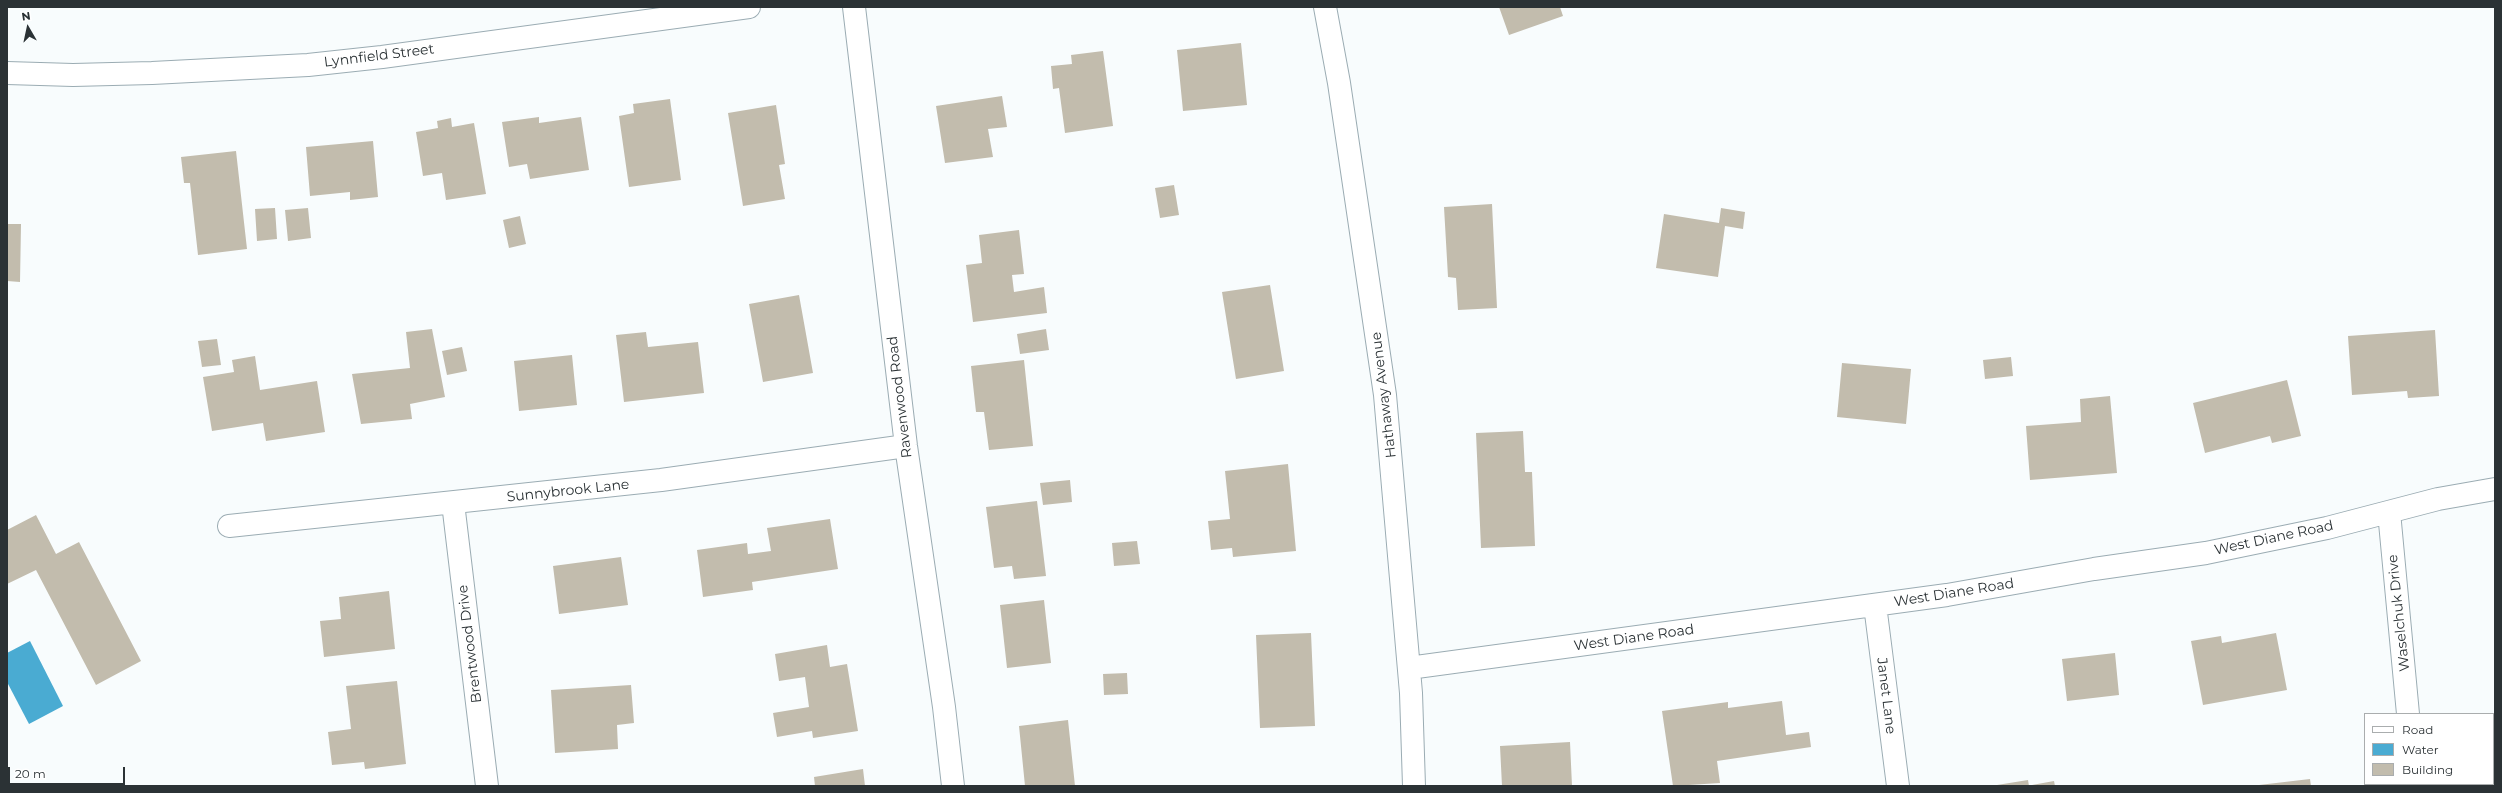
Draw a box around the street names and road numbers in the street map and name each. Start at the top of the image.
street label: Lynnfield Street [323,41,435,71]
street label: Hathaway Avenue [1368,331,1400,459]
street label: Ravenwood Road [884,335,916,459]
street label: Sunnybrook Lane [506,476,630,506]
street label: West Diane Road [2213,517,2335,559]
street label: Waselchuk Drive [2385,554,2413,672]
street label: West Diane Road [1893,575,2015,611]
street label: Brentwood Drive [454,584,486,704]
street label: West Diane Road [1573,621,1695,655]
street label: Janet Lane [1873,657,1899,735]

